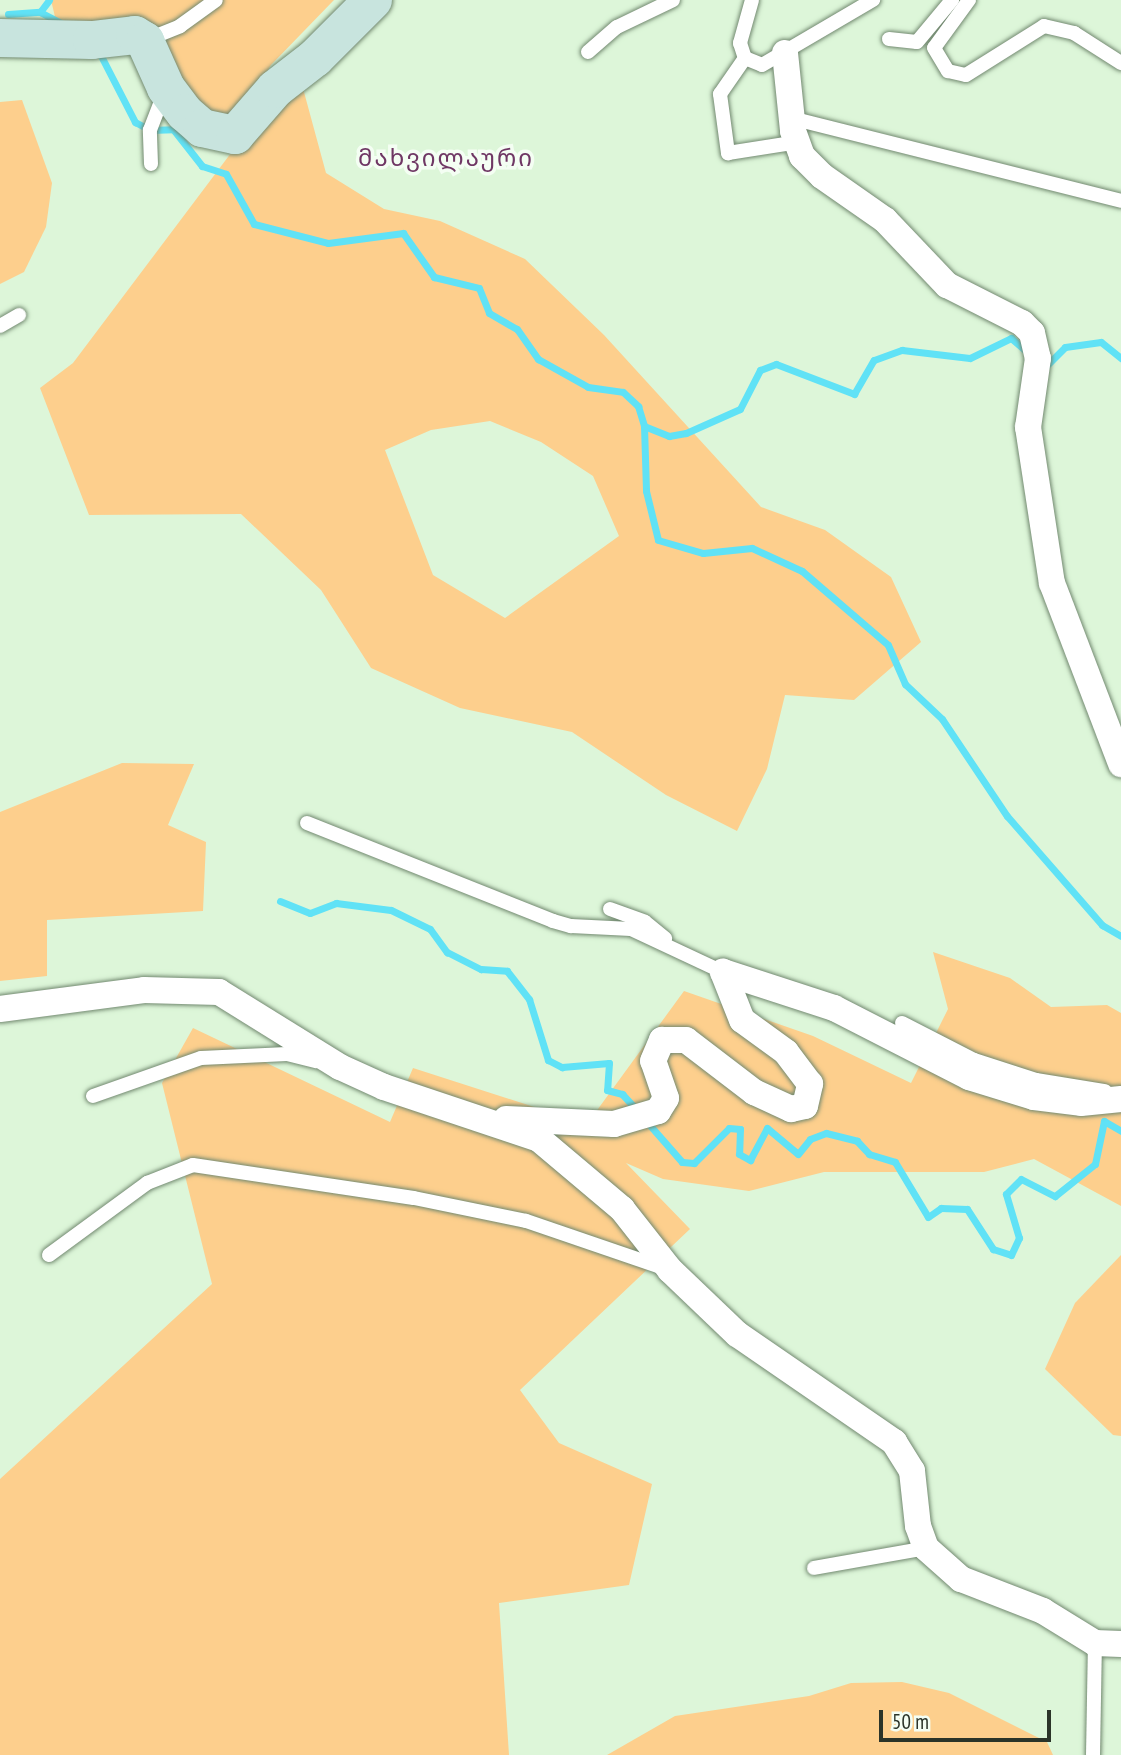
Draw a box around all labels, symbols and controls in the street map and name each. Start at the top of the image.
district label: მახვილაური [359,144,533,172]
scale bar [883,1696,1054,1740]
text: 50 m [892,1708,929,1735]

